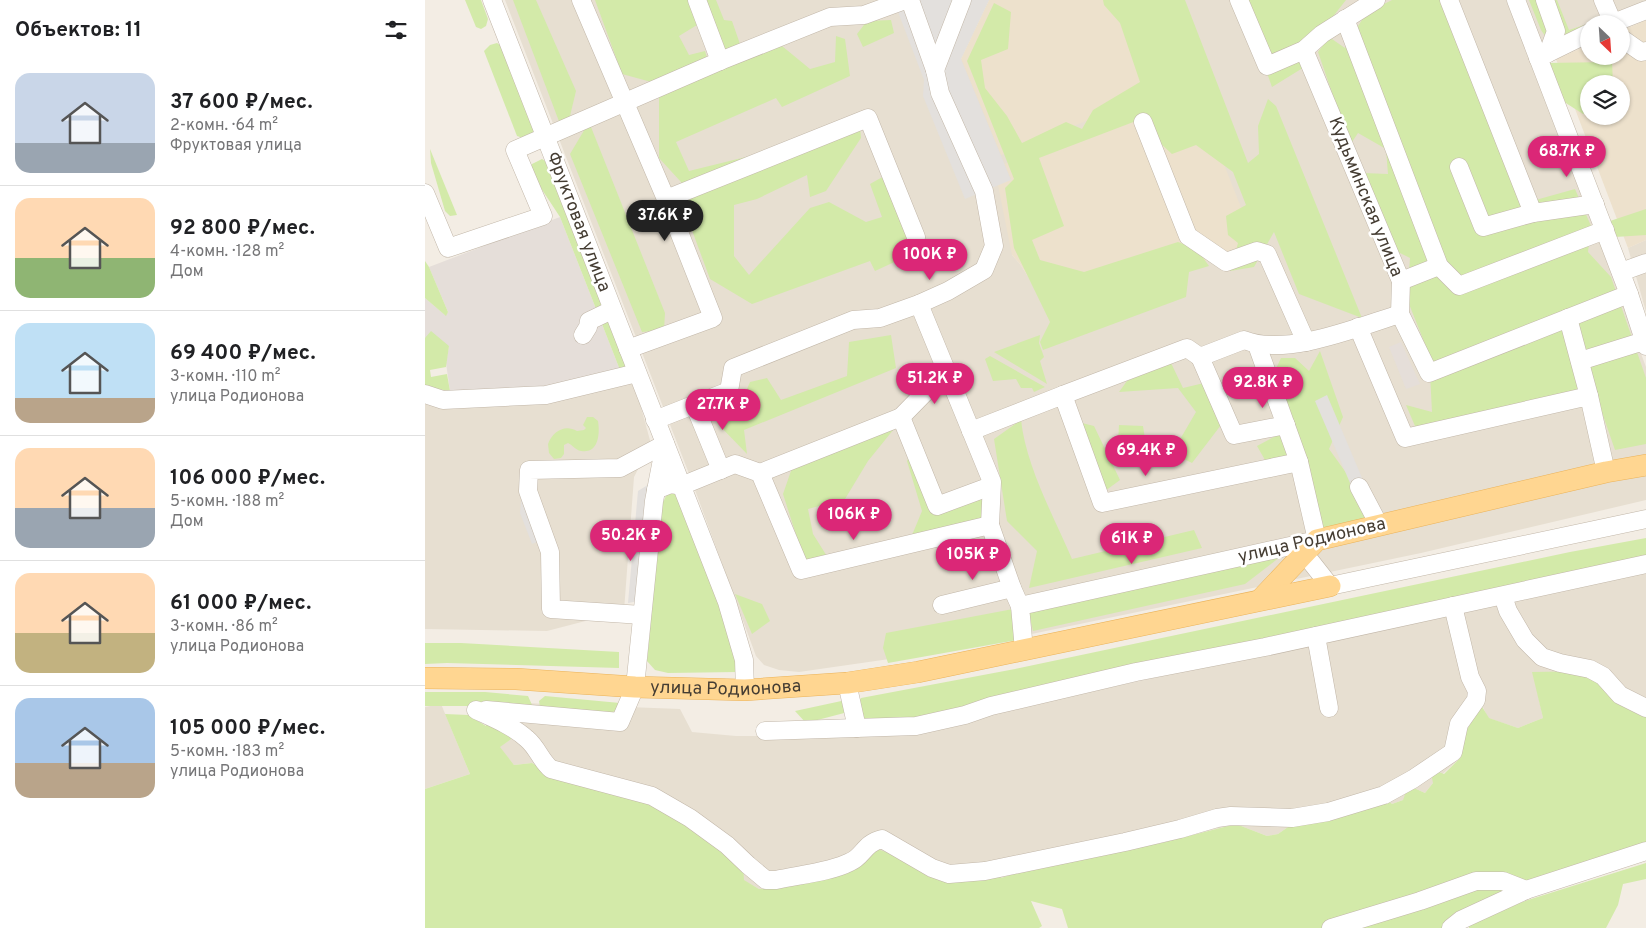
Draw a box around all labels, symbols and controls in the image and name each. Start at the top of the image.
north arrow [1580,15,1630,65]
map controls [1580,15,1630,125]
icon: filters [382,16,410,44]
text: Объектов: 11 [15,17,142,44]
button: layers [1580,75,1630,125]
text: 37 600 ₽/мес. [170,89,313,116]
icon: home [55,93,115,153]
street label: Кудьминская улица [1322,114,1408,280]
text: 2-комн. · 64 m² [170,116,278,136]
text: Фруктовая улица [170,136,302,156]
pin: 68.7K ₽ [1521,136,1613,178]
text: 68.7K ₽ [1539,142,1595,162]
street label: Фруктовая улица [541,149,615,295]
pin: 37.6K ₽ [619,200,711,242]
text: 37.6K ₽ [637,206,693,226]
text: 92 800 ₽/мес. [170,215,315,242]
icon: home [55,218,115,278]
pin: 100K ₽ [889,238,971,281]
text: 4-комн. · 128 m² [170,242,284,262]
text: 100K ₽ [903,245,957,265]
text: Дом [170,262,204,282]
text: 69 400 ₽/мес. [170,340,316,367]
icon: home [55,343,115,403]
pin: 51.2K ₽ [889,362,981,405]
pin: 92.8K ₽ [1217,366,1309,409]
text: 3-комн. · 110 m² [170,367,281,387]
text: 51.2K ₽ [907,369,963,389]
text: 92.8K ₽ [1233,373,1293,393]
text: улица Родионова [170,387,304,407]
pin: 27.7K ₽ [677,388,769,431]
text: 27.7K ₽ [696,395,750,415]
pin: 69.4K ₽ [1100,434,1192,477]
text: 69.4K ₽ [1116,441,1176,461]
text: 106 000 ₽/мес. [170,465,325,492]
icon: home [55,468,115,528]
text: 5-комн. · 188 m² [170,492,284,512]
pin: 106K ₽ [813,498,895,541]
text: 106K ₽ [828,505,880,525]
text: Дом [170,512,204,532]
street label: улица Родионова [1236,513,1388,569]
pin: 50.2K ₽ [585,520,677,562]
pin: 61K ₽ [1097,522,1167,565]
text: 50.2K ₽ [601,526,661,546]
text: 61K ₽ [1111,529,1153,549]
pin: 105K ₽ [932,538,1014,581]
text: 105K ₽ [947,545,999,565]
text: 61 000 ₽/мес. [170,590,311,617]
icon: home [55,593,115,653]
text: 3-комн. · 86 m² [170,617,278,637]
text: улица Родионова [170,637,304,657]
street label: улица Родионова [650,675,802,702]
text: 105 000 ₽/мес. [170,715,325,742]
icon: home [55,718,115,778]
text: 5-комн. · 183 m² [170,742,284,762]
text: улица Родионова [170,762,304,782]

